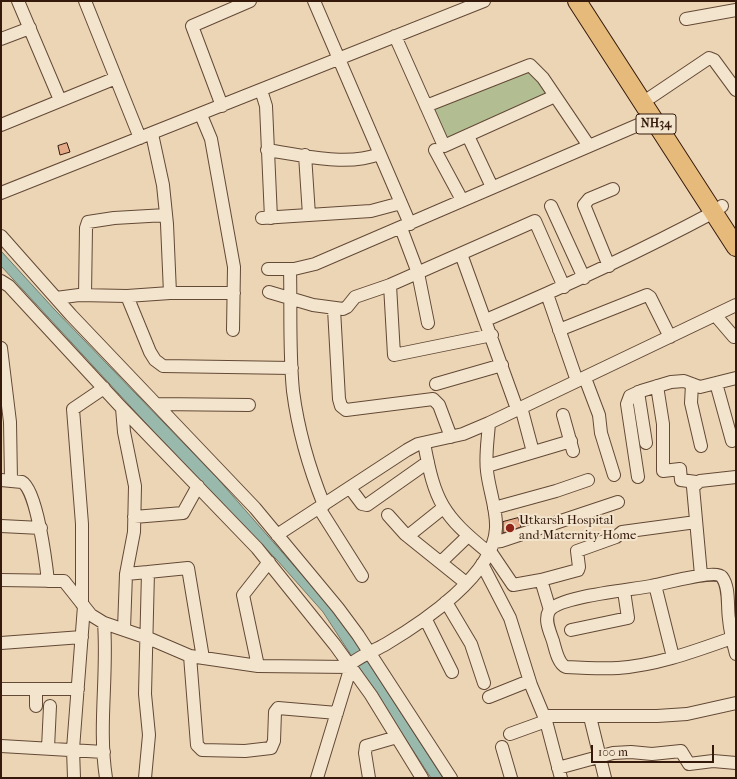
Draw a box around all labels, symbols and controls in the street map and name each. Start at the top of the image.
road number: NH34 [636,114,676,134]
place label: Utkarsh Hospital and Maternity Home [519,513,636,544]
marker: Utkarsh Hospital and Maternity Home [504,522,516,534]
scale bar [593,737,716,763]
text: 100 m [598,745,628,759]

